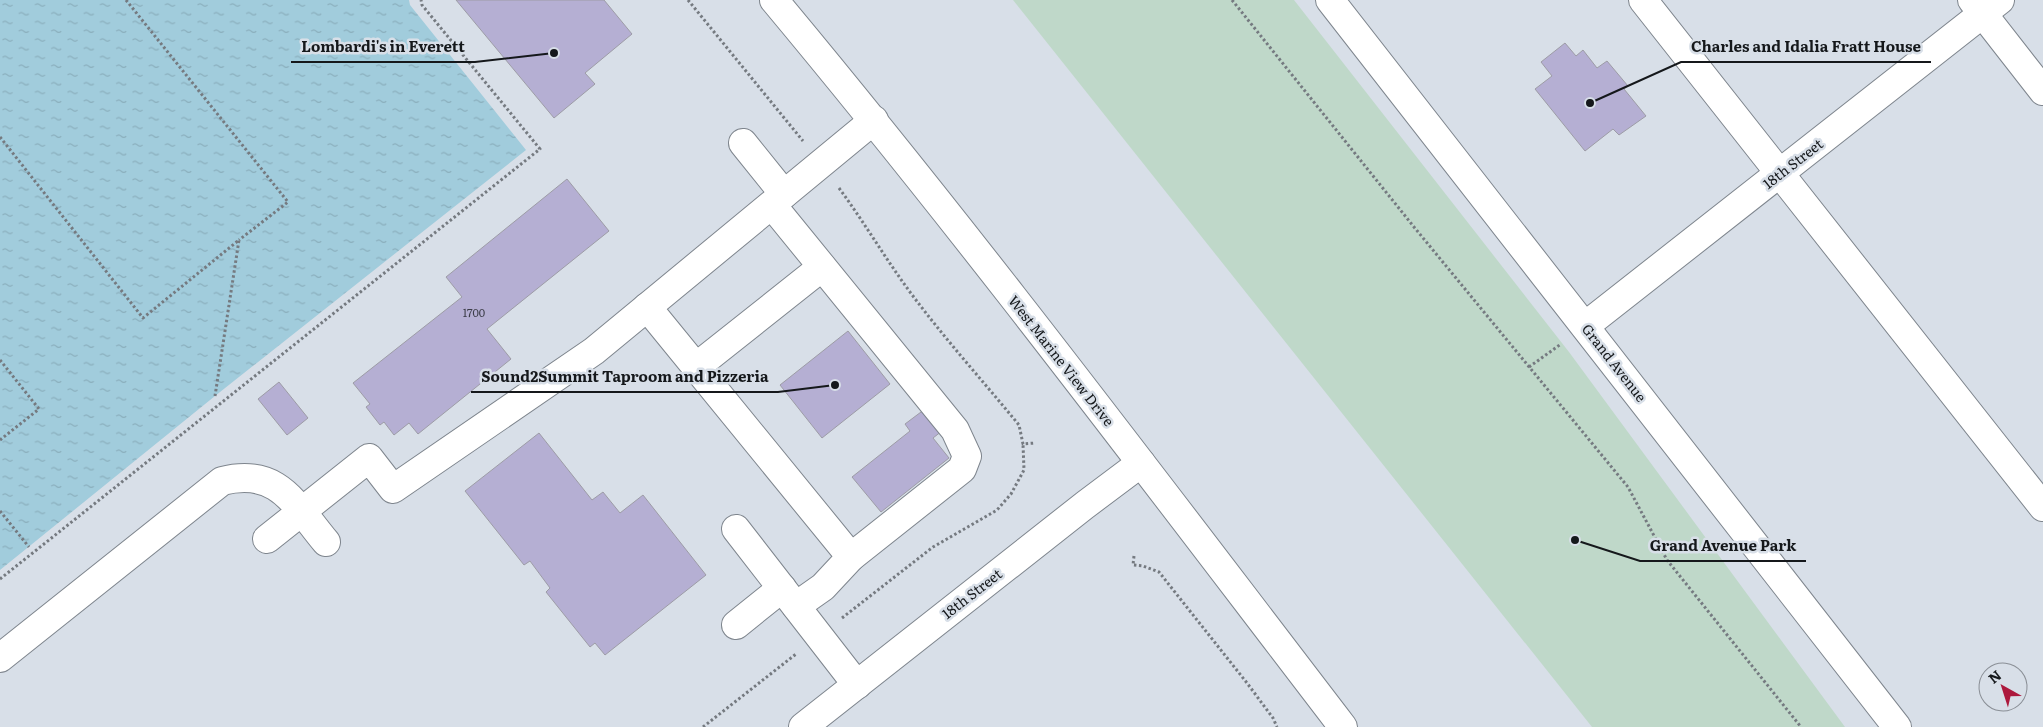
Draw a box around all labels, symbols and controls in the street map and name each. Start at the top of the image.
callout: Lombardi's in Everett [291,32,475,62]
callout: Charles and Idalia Fratt House [1681,32,1931,62]
text: Lombardi's in Everett [301,34,465,57]
text: Charles and Idalia Fratt House [1691,34,1922,57]
street label: 18th Street [1758,133,1827,193]
street label: West Marine View Drive [1004,291,1119,430]
house number: 1700 [463,304,485,320]
street label: Grand Avenue [1578,319,1652,406]
callout: Sound2Summit Taproom and Pizzeria [471,362,778,392]
text: Sound2Summit Taproom and Pizzeria [481,364,769,387]
callout: Grand Avenue Park [1640,531,1806,561]
text: Grand Avenue Park [1650,533,1797,556]
street label: 18th Street [937,563,1006,623]
north arrow [1978,662,2028,712]
text: N [1983,664,2005,688]

